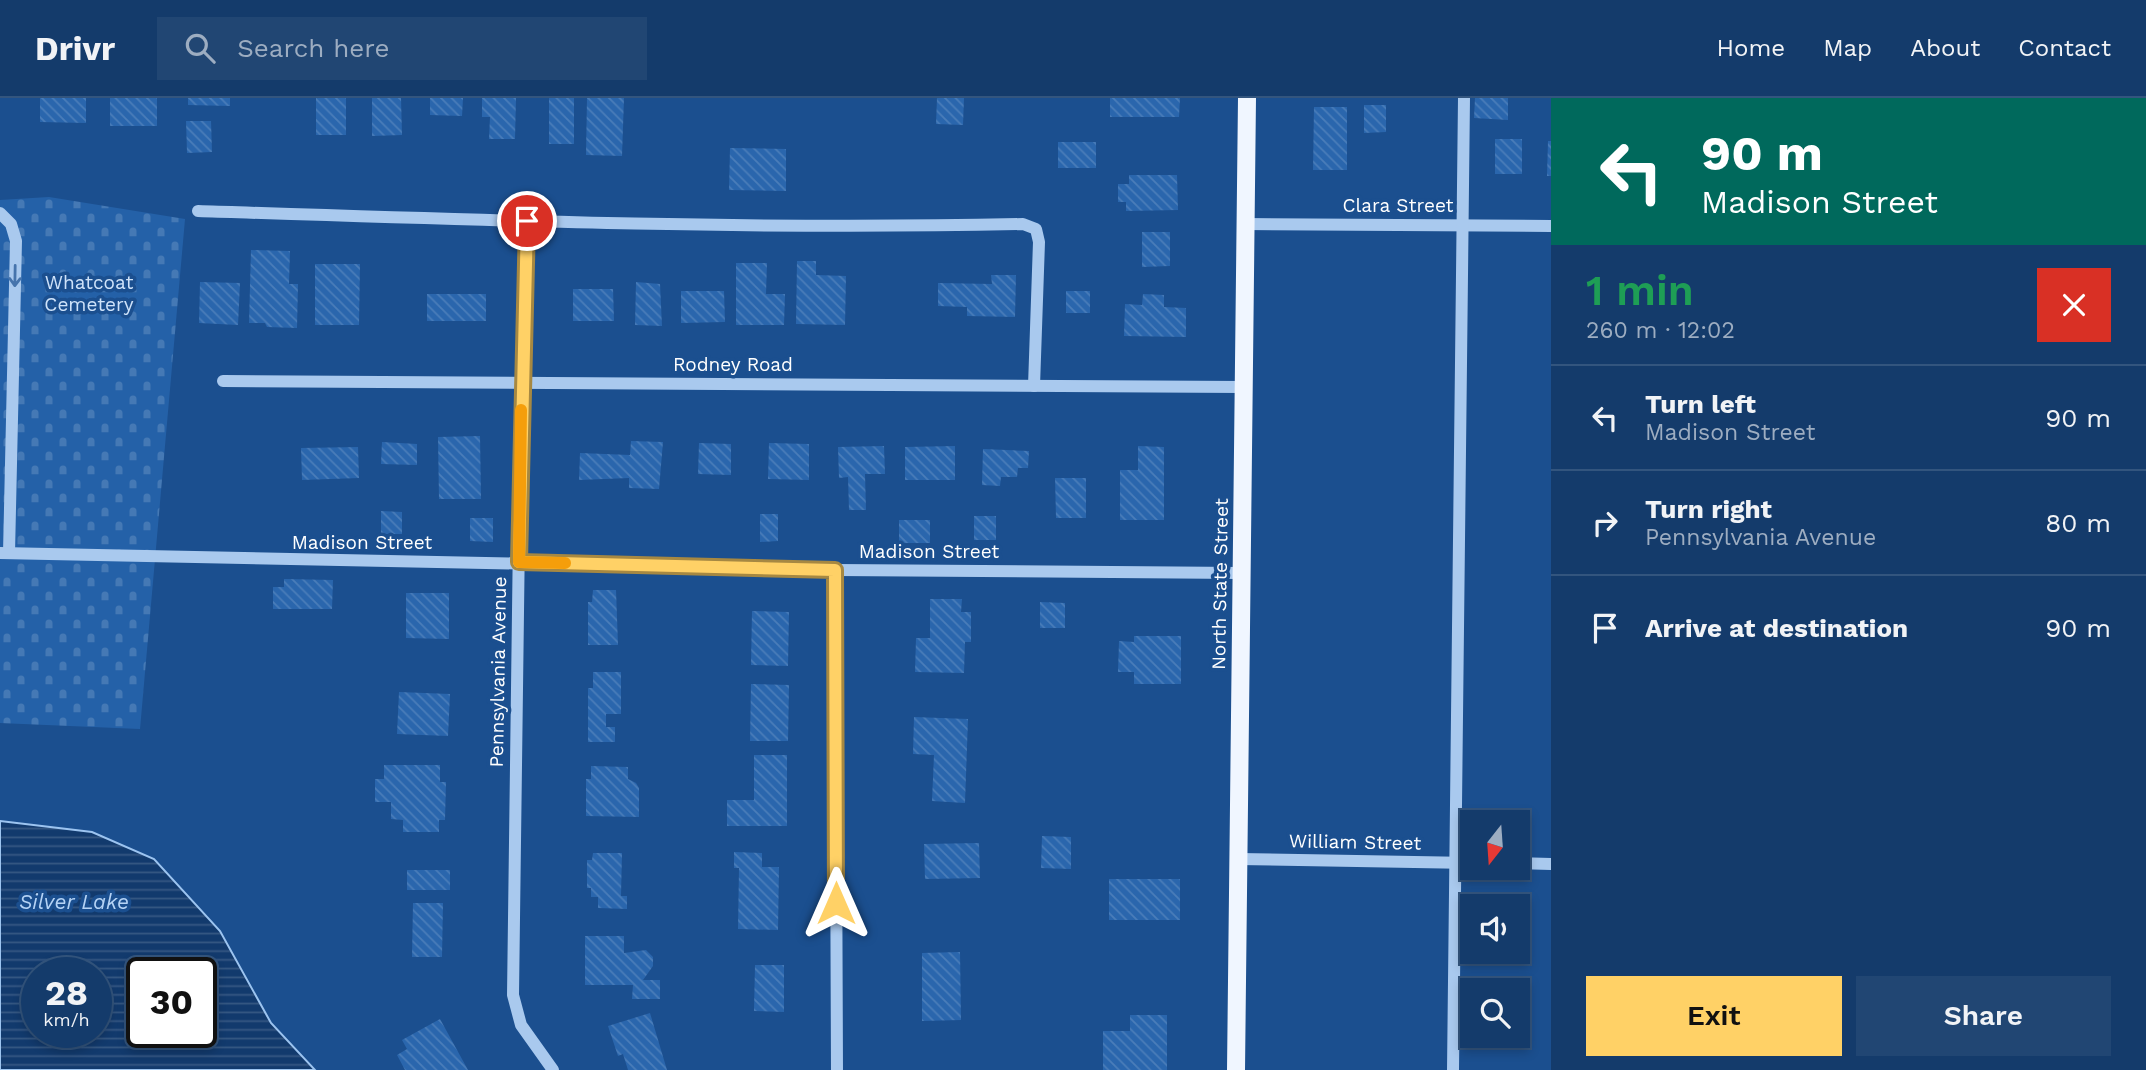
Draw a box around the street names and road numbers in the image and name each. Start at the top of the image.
street label: Clara Street [1342,194,1454,217]
street label: Rodney Road [673,353,793,376]
street label: North State Street [1207,498,1233,670]
street label: Madison Street [292,531,432,554]
street label: Madison Street [859,540,999,563]
street label: Pennsylvania Avenue [485,576,511,768]
street label: William Street [1289,829,1421,855]

